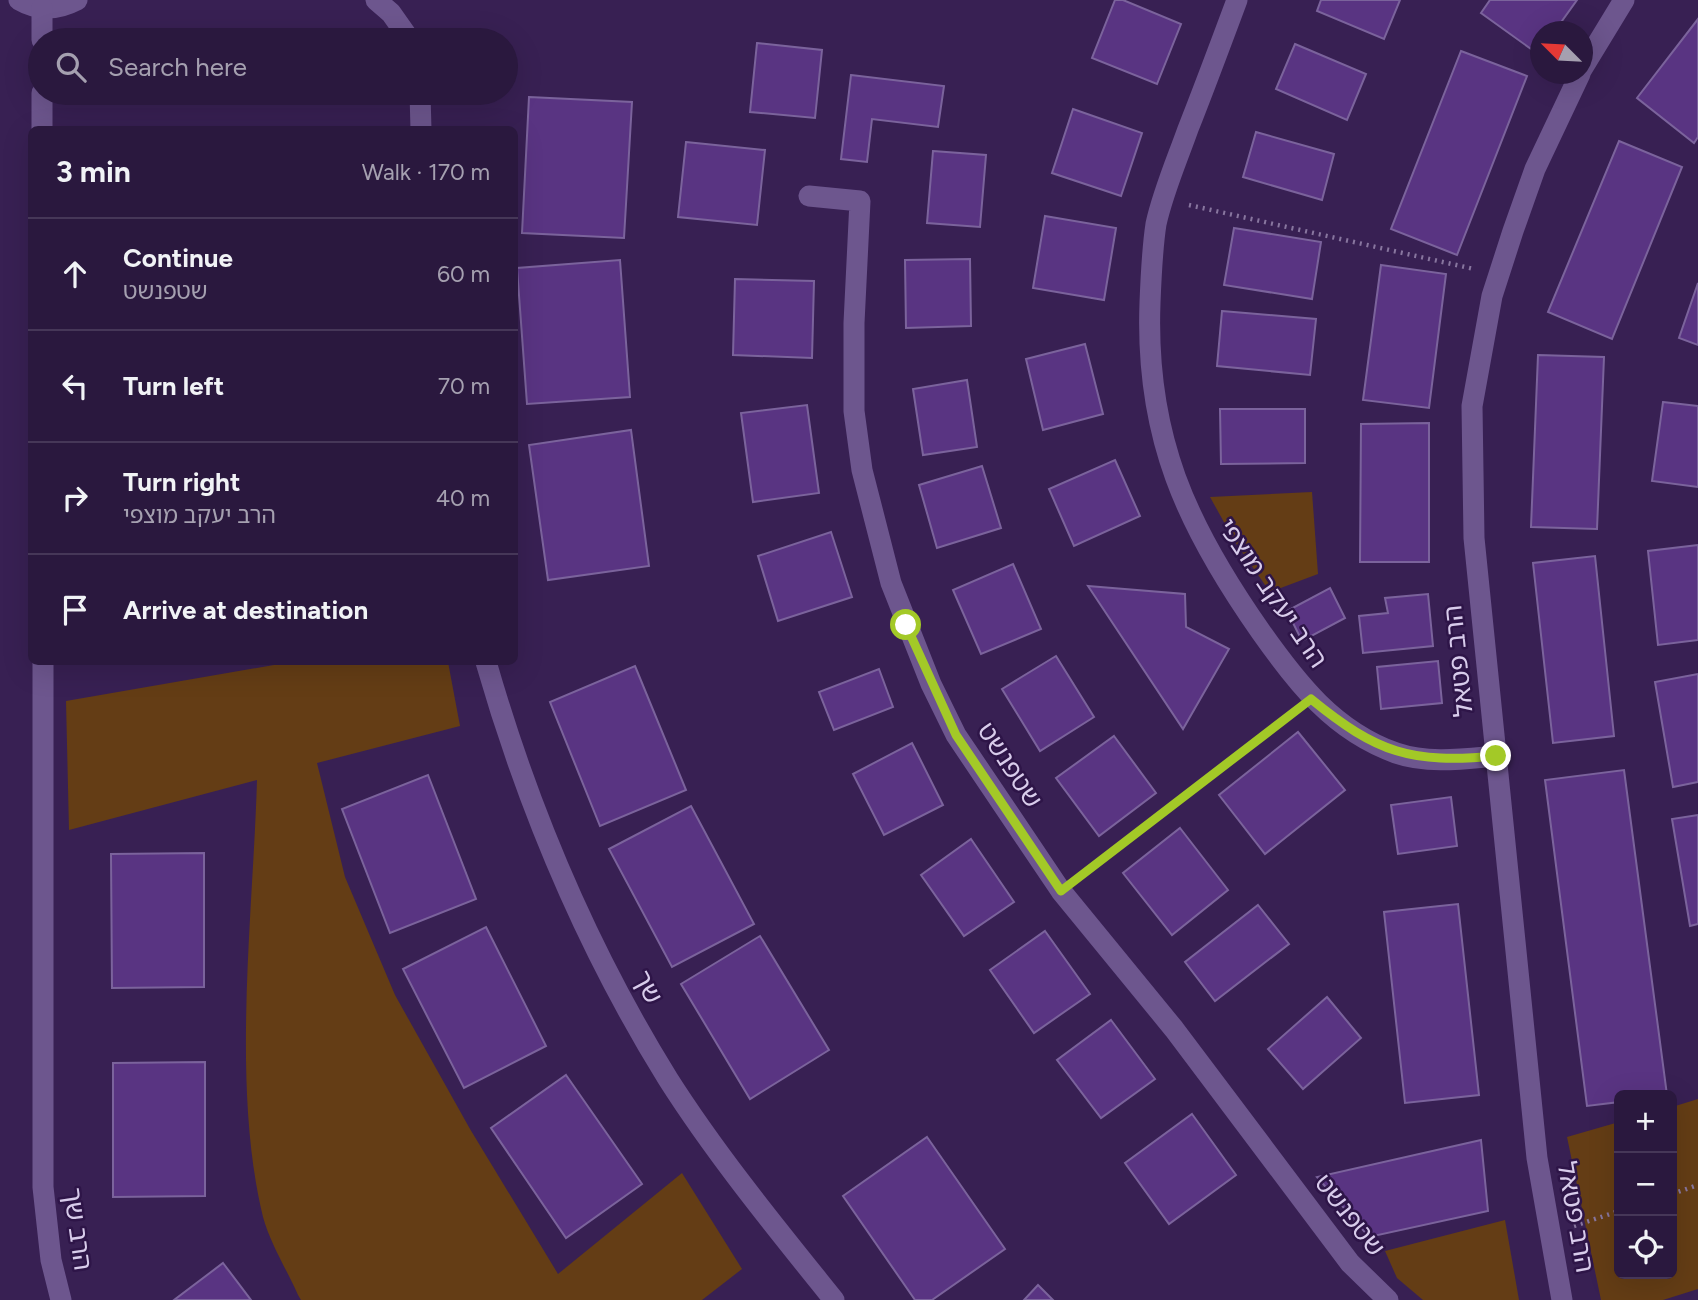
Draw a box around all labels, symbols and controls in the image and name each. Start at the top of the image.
north arrow [1530,21,1593,84]
search box [28,28,518,105]
icon: search [52,48,90,86]
text: Search here [108,51,247,83]
text: 3 min [56,153,131,190]
text: Walk · 170 m [362,158,490,186]
text: Continue [123,242,233,274]
icon: ahead [56,255,94,293]
text: 60 m [437,260,490,288]
text: שטפנשט [123,277,208,305]
icon: left [56,367,94,405]
text: Turn left [123,370,224,402]
text: 70 m [438,372,490,400]
text: Turn right [123,466,240,498]
icon: right [56,479,94,517]
text: 40 m [436,484,490,512]
text: הרב יעקב מוצפי [123,501,276,529]
street label: הרב יעקב מוצפי [1211,512,1335,674]
icon: arrive [56,591,94,629]
text: Arrive at destination [123,594,368,626]
street label: הרב פטאל [1436,604,1480,718]
route start [890,609,921,640]
street label: שטפנשט [971,716,1049,814]
route end [1480,740,1511,771]
street label: שך [626,965,670,1009]
map controls [1614,1090,1677,1279]
button: + [1614,1090,1677,1153]
button: − [1614,1153,1677,1216]
street label: הרב פטאל [1551,1159,1601,1275]
street label: שטפנשט [1308,1167,1392,1263]
street label: הרב שך [56,1186,100,1272]
button: locate [1614,1216,1677,1279]

